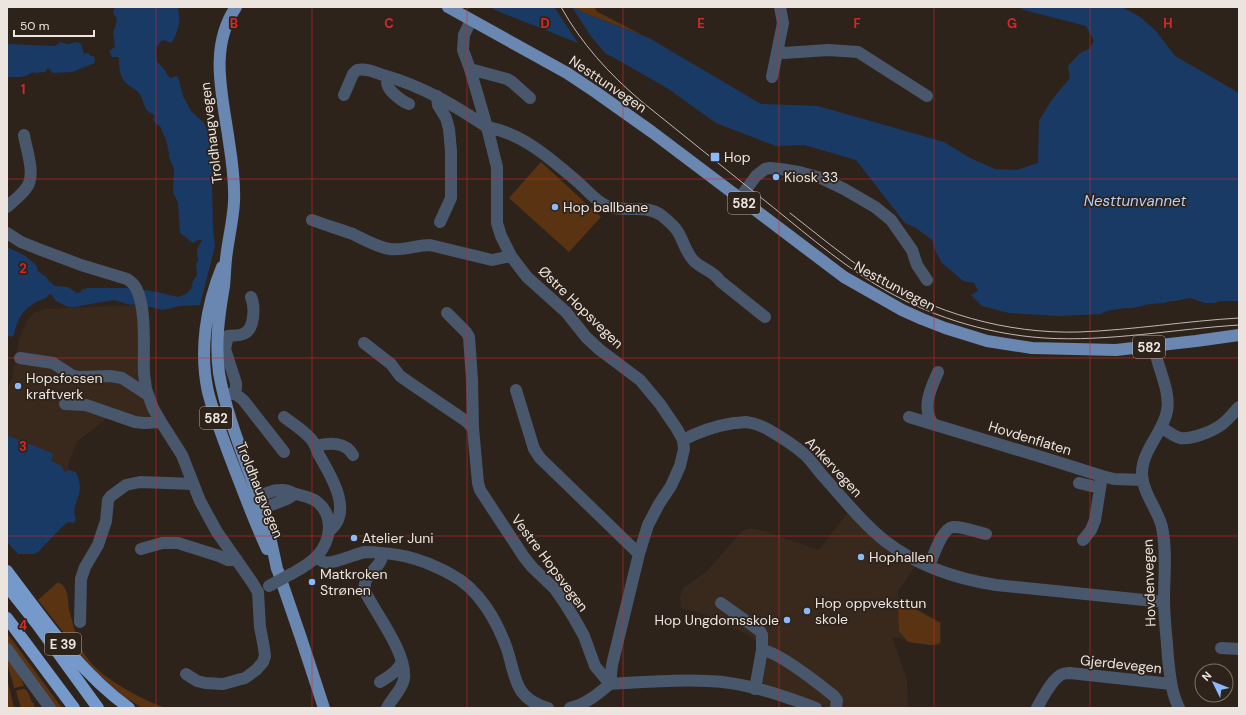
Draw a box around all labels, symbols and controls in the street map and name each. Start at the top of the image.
scale bar [14,12,94,38]
text: B [230,15,238,32]
text: C [384,15,394,32]
text: D [540,15,550,32]
text: E [697,15,705,32]
text: F [853,15,861,32]
text: G [1007,15,1017,32]
text: H [1163,15,1173,32]
text: 50 m [20,18,49,34]
street label: Nesttunvegen [566,51,650,117]
text: 1 [21,81,25,98]
street label: Troldhaugvegen [196,81,226,185]
place label: Hop [724,148,751,166]
marker: Hop [709,151,721,163]
place label: Kiosk 33 [784,168,838,186]
marker: Kiosk 33 [771,172,781,182]
water label: Nesttunvannet [1084,191,1187,211]
road number: 582 [728,192,760,214]
place label: Hop ballbane [563,198,648,216]
marker: Hop ballbane [550,202,560,212]
street label: Nesttunvegen [851,257,939,315]
text: 2 [19,260,27,277]
street label: Østre Hopsvegen [535,262,627,352]
road number: 582 [1133,336,1165,358]
place label: Hopsfossen kraftverk [26,369,102,403]
marker: Hopsfossen kraftverk [13,381,23,391]
road number: 582 [200,407,232,429]
street label: Hovdenflaten [986,417,1074,459]
street label: Ankervegen [802,433,866,501]
text: 3 [19,438,27,455]
street label: Troldhaugvegen [233,439,287,541]
street label: Vestre Hopsvegen [508,511,592,615]
place label: Atelier Juni [362,529,434,547]
marker: Atelier Juni [349,533,359,543]
street label: Hovdenvegen [1138,539,1160,627]
place label: Hophallen [869,548,934,566]
marker: Hophallen [856,552,866,562]
place label: Matkroken Strønen [320,565,388,599]
marker: Matkroken Strønen [307,577,317,587]
place label: Hop oppveksttun skole [815,594,926,628]
marker: Hop oppveksttun skole [802,606,812,616]
place label: Hop Ungdomsskole [654,611,779,629]
marker: Hop Ungdomsskole [782,615,792,625]
text: 4 [19,617,27,634]
road number: E 39 [45,633,81,655]
street label: Gjerdevegen [1079,651,1163,677]
north arrow [1194,663,1234,703]
text: N [1199,668,1215,684]

